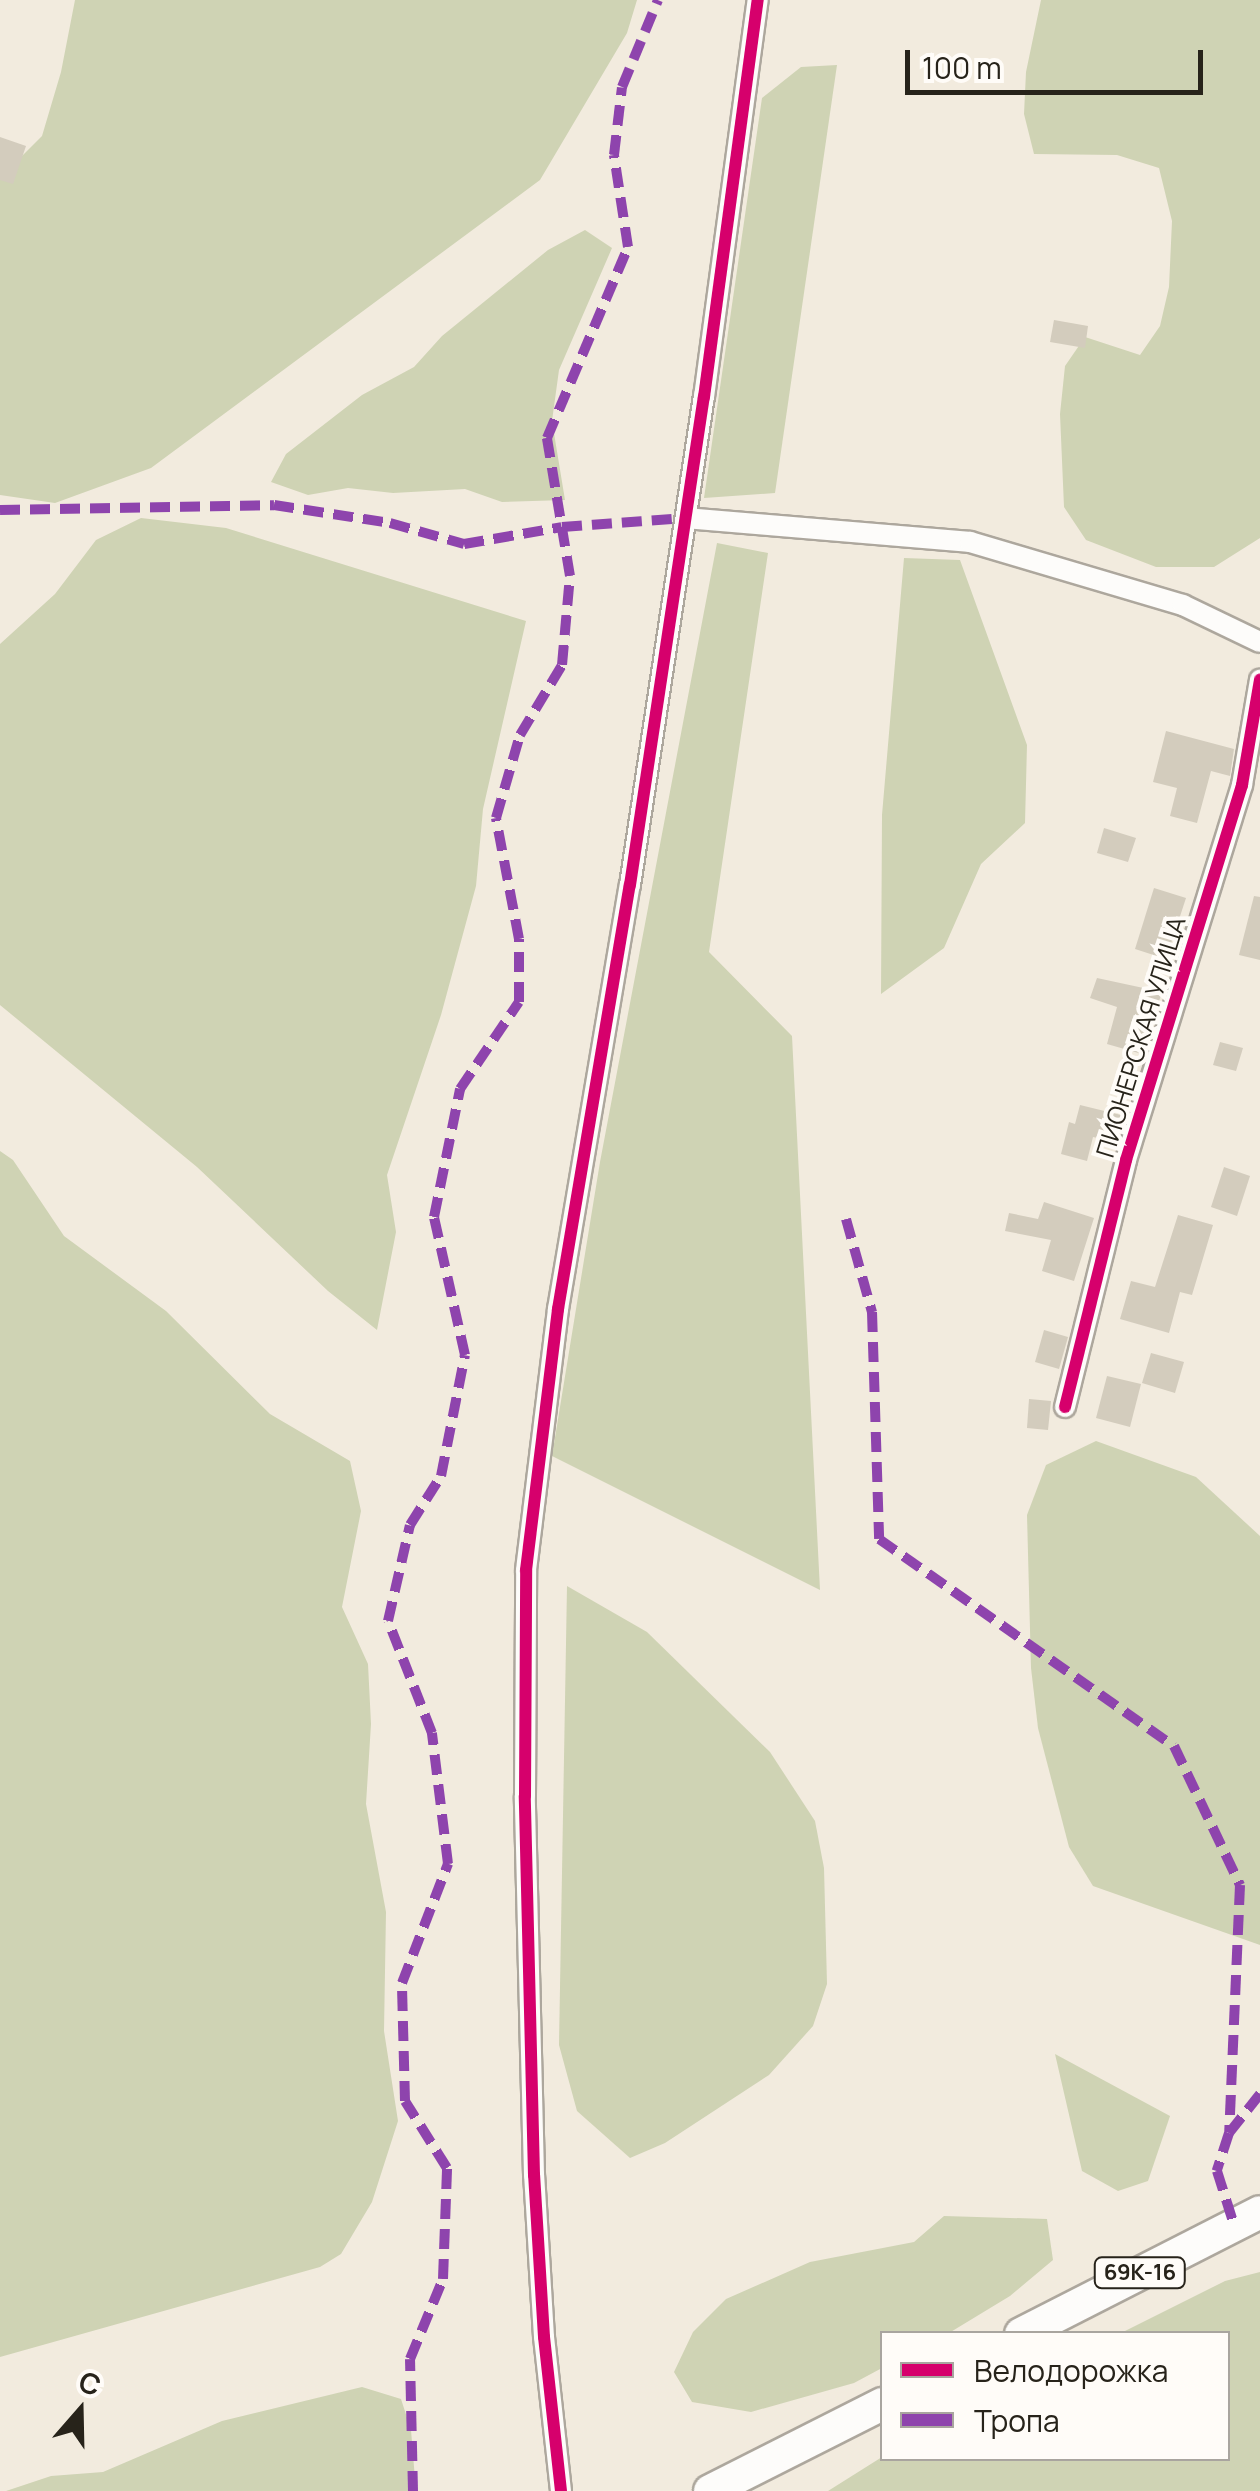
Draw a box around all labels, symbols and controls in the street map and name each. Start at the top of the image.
scale bar [910,30,1208,92]
text: 100 m [922,47,1002,88]
street label: ПИОНЕРСКАЯ УЛИЦА [1090,913,1192,1161]
road number: 69К-16 [1092,2256,1188,2290]
legend [880,2331,1230,2461]
text: Велодорожка [974,2350,1168,2391]
north arrow [30,2361,130,2461]
text: С [74,2361,106,2404]
text: Тропа [974,2400,1060,2441]

